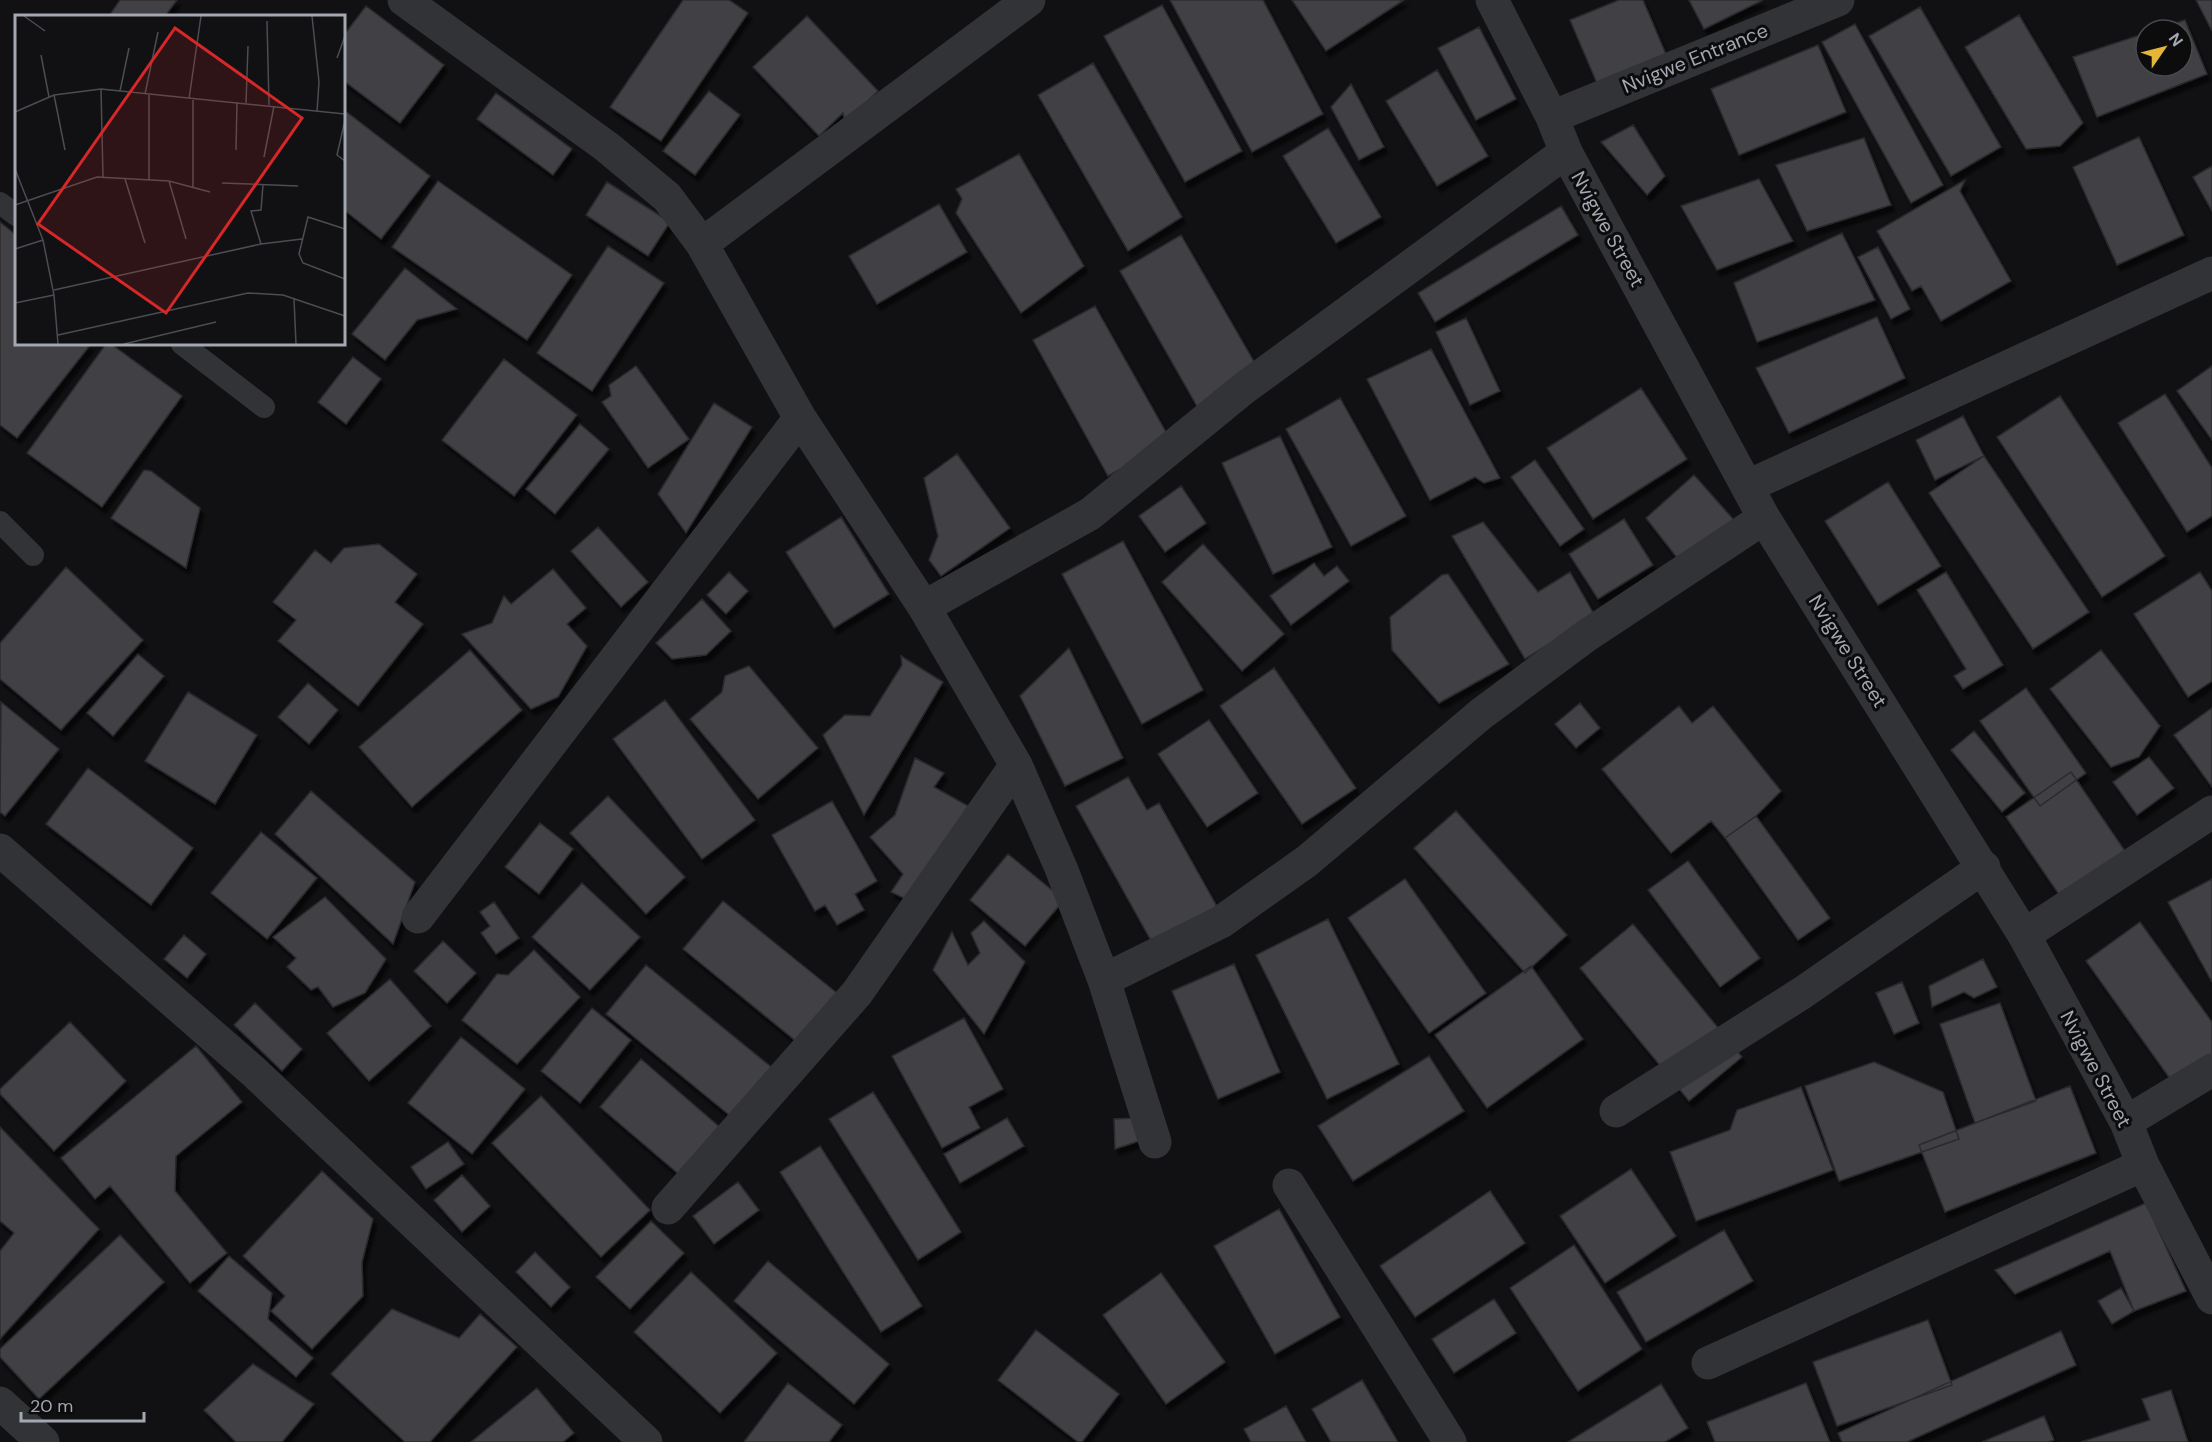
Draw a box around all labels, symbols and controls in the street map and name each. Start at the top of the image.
inset map [15,15,345,345]
street label: Nvigwe Entrance [1618,17,1772,99]
north arrow [2134,18,2194,78]
text: N [2164,29,2188,50]
street label: Nvigwe Street [1565,166,1651,292]
street label: Nvigwe Street [1803,590,1893,713]
street label: Nvigwe Street [2054,1006,2138,1132]
scale bar [21,1385,144,1423]
text: 20 m [30,1394,73,1418]

